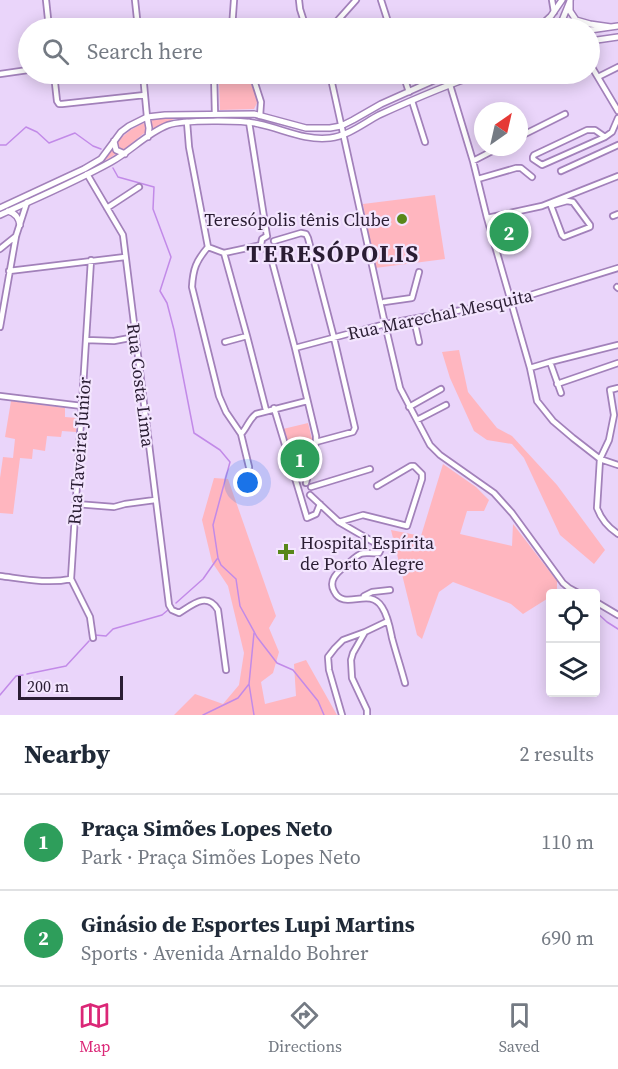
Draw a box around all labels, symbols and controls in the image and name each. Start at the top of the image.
search box [18,18,600,84]
icon: search [39,35,72,68]
text: Search here [87,36,203,66]
north arrow [474,102,528,156]
place label: Teresópolis tênis Clube [204,207,390,232]
pin: 2 [490,210,528,254]
marker: Teresópolis tênis Clube [395,212,409,226]
district label: TERESÓPOLIS [246,237,420,270]
street label: Rua Marechal Mesquita [345,282,536,346]
street label: Rua Costa Lima [121,321,161,449]
street label: Rua Taveira Júnior [61,376,97,526]
pin: 1 [280,436,320,482]
your location [233,468,262,497]
place label: Hospital Espírita de Porto Alegre [300,530,435,576]
marker: Hospital Espírita de Porto Alegre [277,543,295,561]
map controls [546,589,600,697]
button: locate [546,589,600,643]
button: layers [546,643,600,697]
scale bar [18,673,123,700]
text: 200 m [27,675,69,697]
text: Nearby [24,736,110,772]
text: 2 results [519,740,594,768]
text: Praça Simões Lopes Neto [81,813,332,843]
text: 1 [38,828,49,856]
text: 110 m [541,828,594,856]
text: Park · Praça Simões Lopes Neto [81,843,361,871]
text: Ginásio de Esportes Lupi Martins [81,909,415,939]
text: 2 [38,924,49,952]
text: 690 m [541,924,594,952]
text: Sports · Avenida Arnaldo Bohrer [81,939,368,967]
tab: Map [78,999,111,1057]
tab: Directions [268,999,342,1057]
tab: Saved [499,999,540,1057]

